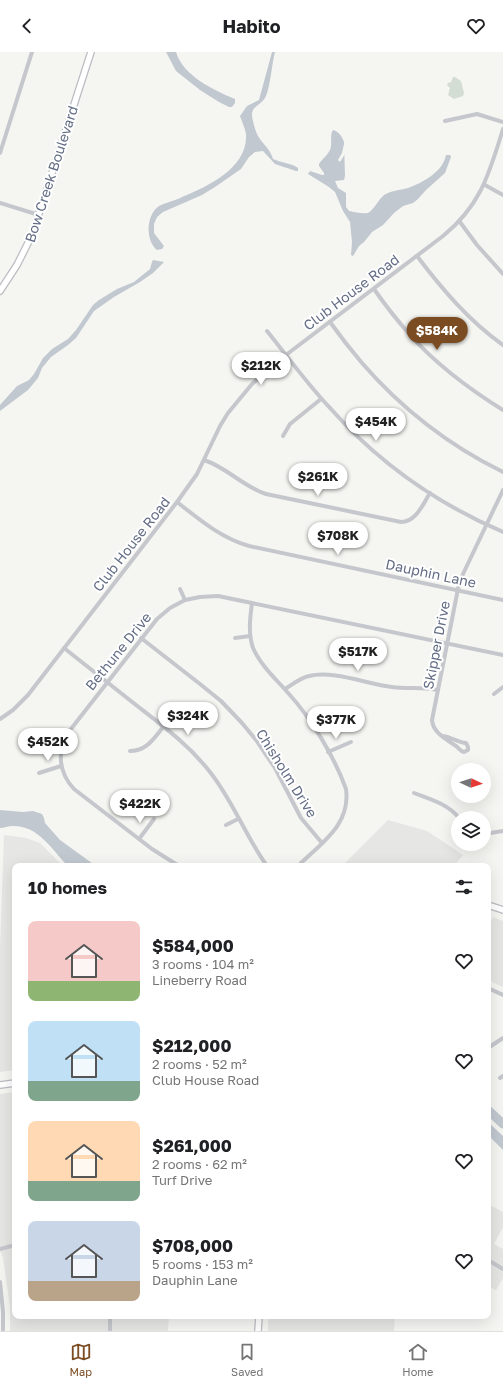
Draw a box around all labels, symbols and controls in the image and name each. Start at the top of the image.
icon: back [16,15,38,37]
text: Habito [222,15,281,37]
icon: heart [465,15,487,37]
street label: Bow Creek Boulevard [21,104,81,244]
street label: Club House Road [300,250,402,334]
pin: $584K [409,317,465,351]
text: $584K [416,322,458,338]
pin: $212K [233,352,289,386]
text: $212K [241,357,281,373]
pin: $454K [348,408,404,442]
text: $454K [355,413,397,429]
pin: $261K [290,463,346,497]
text: $261K [297,468,339,484]
street label: Club House Road [89,493,173,595]
pin: $708K [310,522,366,556]
text: $708K [317,527,359,543]
street label: Dauphin Lane [384,555,478,591]
street label: Skipper Drive [419,599,453,691]
street label: Bethune Drive [81,609,155,693]
pin: $517K [330,638,386,672]
text: $517K [338,643,378,659]
pin: $324K [160,702,216,736]
pin: $377K [308,706,364,740]
text: $324K [167,707,209,723]
text: $377K [316,711,356,727]
street label: Chisholm Drive [253,726,321,820]
pin: $452K [20,728,76,762]
text: $452K [27,733,69,749]
north arrow [451,763,491,803]
map controls [451,763,491,851]
pin: $422K [112,790,168,824]
text: $422K [119,795,161,811]
button: layers [451,811,491,851]
icon: filters [453,876,475,898]
text: 10 homes [28,877,107,898]
text: $584,000 [152,935,234,956]
icon: home [60,937,108,985]
icon: heart [453,950,475,972]
text: 3 rooms · 104 m² [152,956,254,972]
text: Lineberry Road [152,972,247,988]
text: $212,000 [152,1035,231,1056]
icon: home [60,1037,108,1085]
icon: heart [453,1050,475,1072]
text: 2 rooms · 52 m² [152,1056,247,1072]
text: Club House Road [152,1072,259,1088]
text: $261,000 [152,1135,232,1156]
icon: home [60,1137,108,1185]
icon: heart [453,1150,475,1172]
text: 2 rooms · 62 m² [152,1156,247,1172]
text: Turf Drive [152,1172,212,1188]
text: $708,000 [152,1235,233,1256]
icon: home [60,1237,108,1285]
icon: heart [453,1250,475,1272]
text: 5 rooms · 153 m² [152,1256,253,1272]
text: Dauphin Lane [152,1272,237,1288]
tab: Map [70,1341,92,1378]
tab: Saved [231,1341,263,1378]
tab: Home [402,1341,433,1378]

